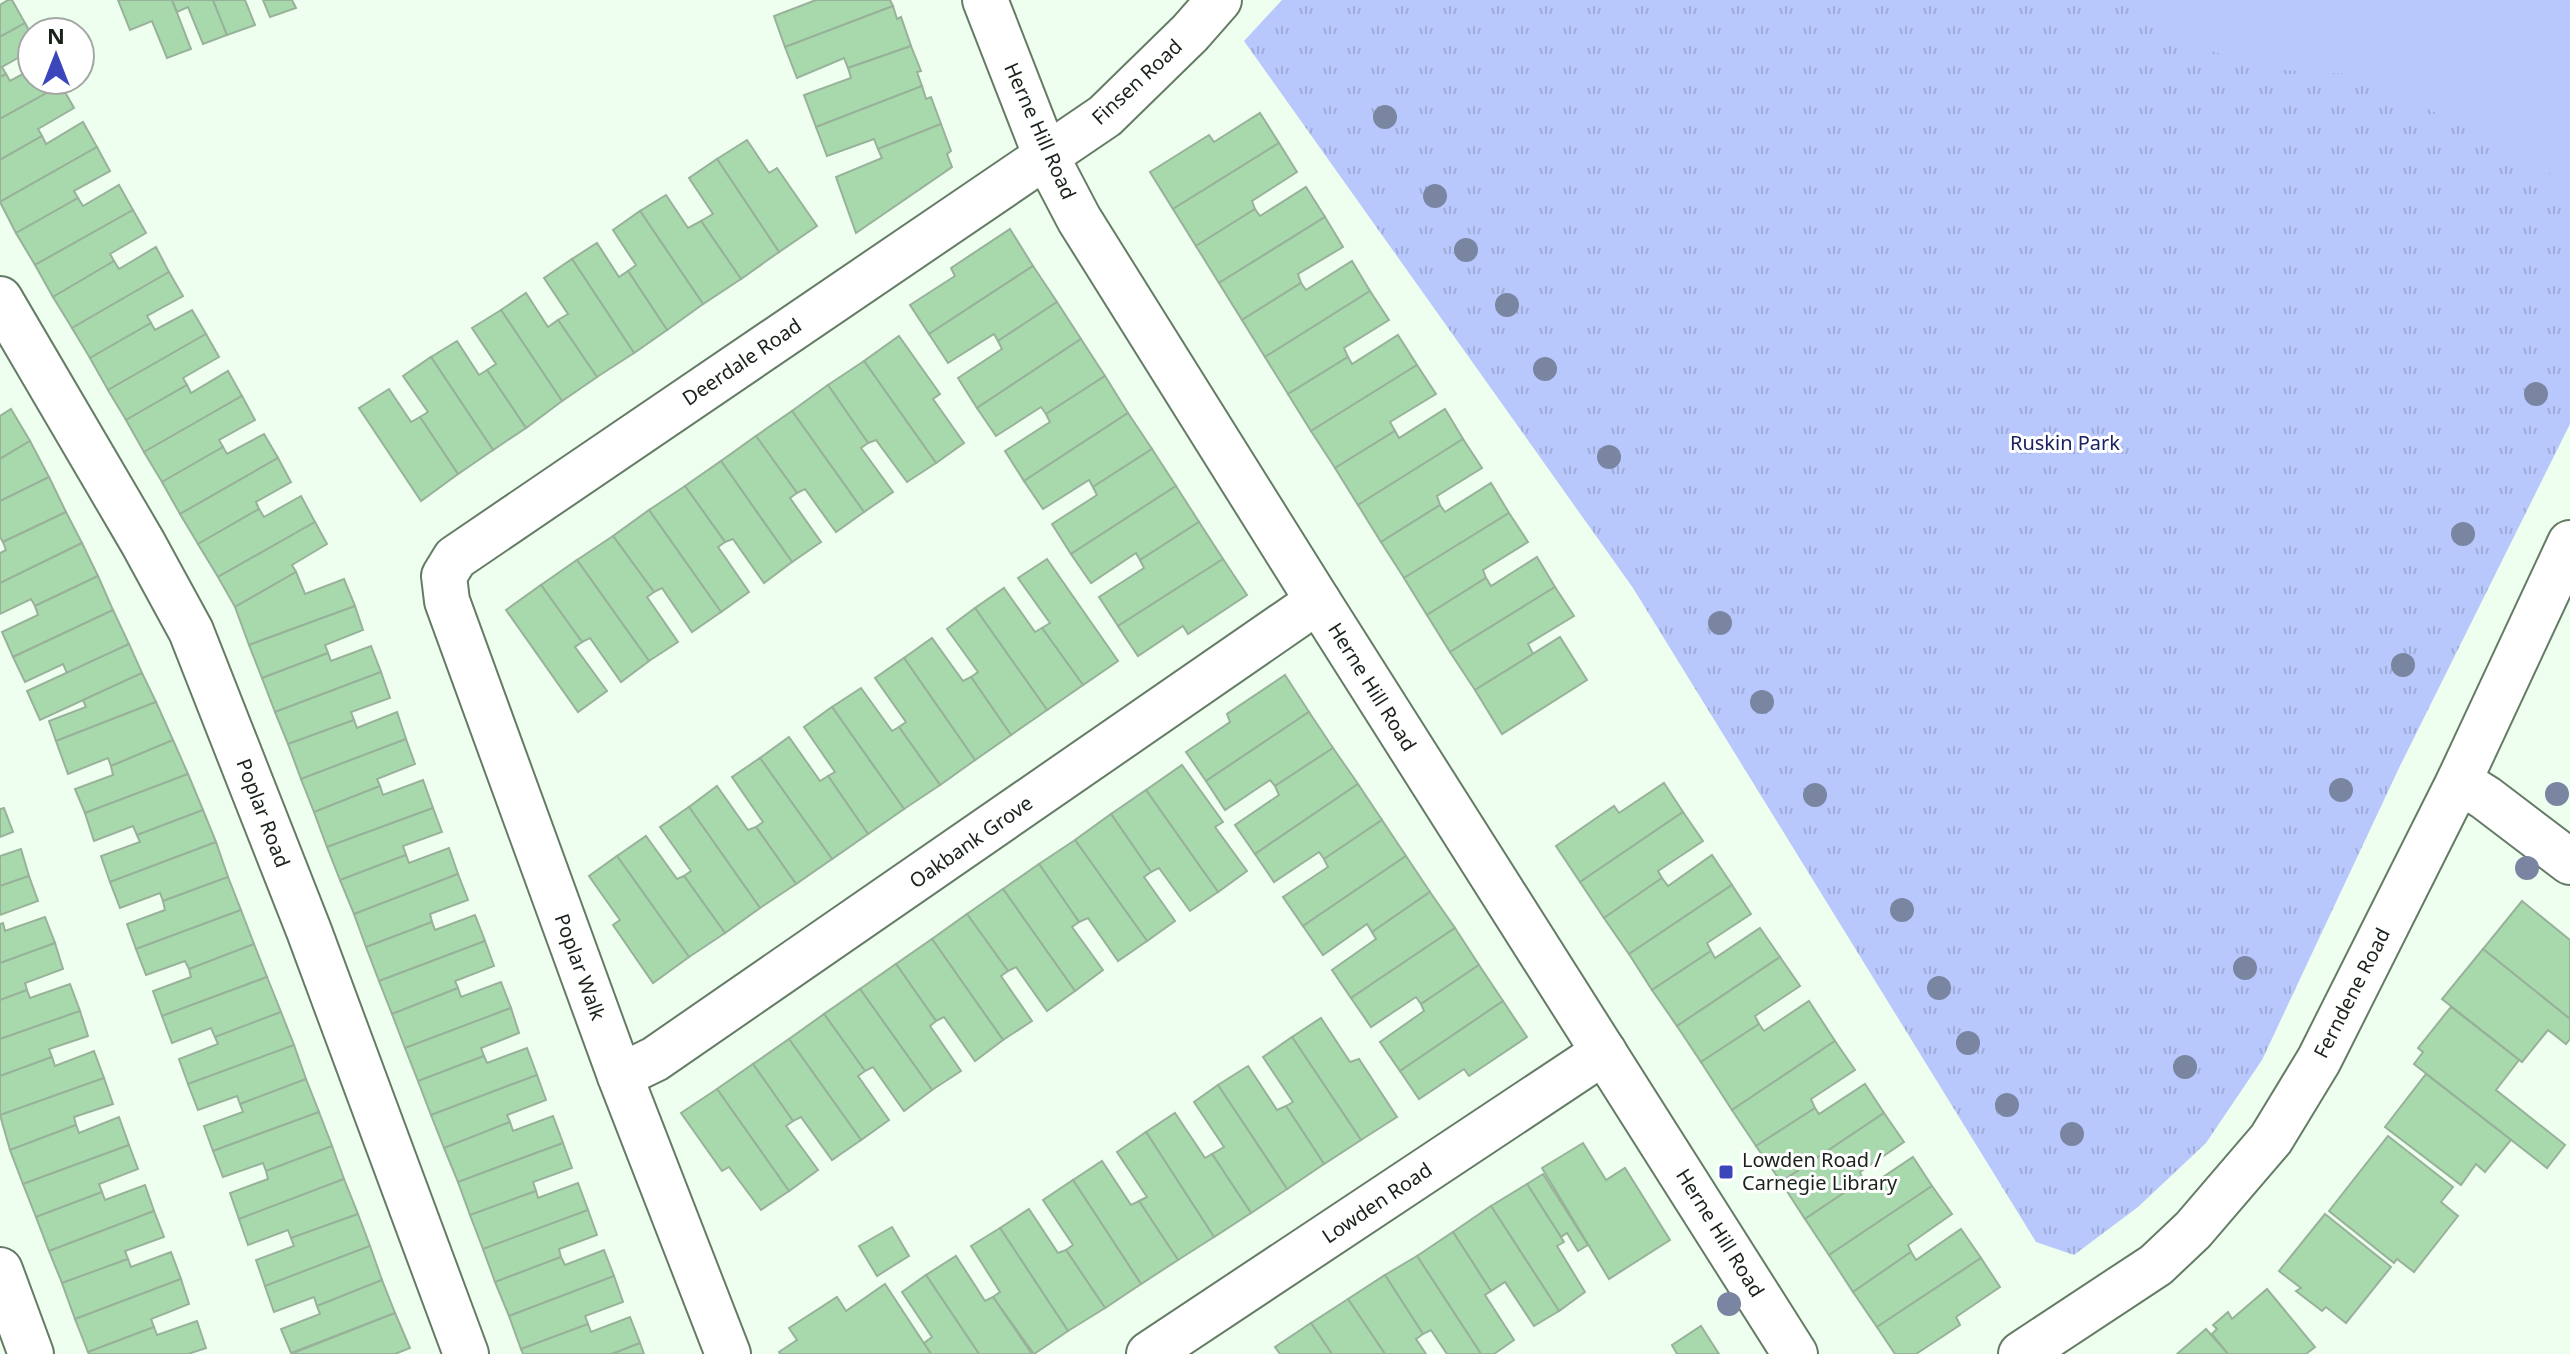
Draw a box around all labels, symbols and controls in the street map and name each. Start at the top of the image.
north arrow [16,16,96,96]
text: N [47,20,65,50]
street label: Finsen Road [1086,33,1188,131]
street label: Herne Hill Road [998,58,1083,203]
street label: Deerdale Road [677,312,807,411]
park label: Ruskin Park [2010,429,2120,456]
street label: Herne Hill Road [1322,617,1423,756]
street label: Poplar Road [230,755,297,871]
street label: Oakbank Grove [904,789,1038,894]
street label: Poplar Walk [549,910,612,1024]
street label: Ferndene Road [2307,923,2396,1063]
place label: Lowden Road / Carnegie Library [1742,1146,1898,1196]
street label: Lowden Road [1316,1156,1437,1249]
street label: Herne Hill Road [1670,1163,1771,1302]
marker: Lowden Road / Carnegie Library [1717,1163,1735,1181]

